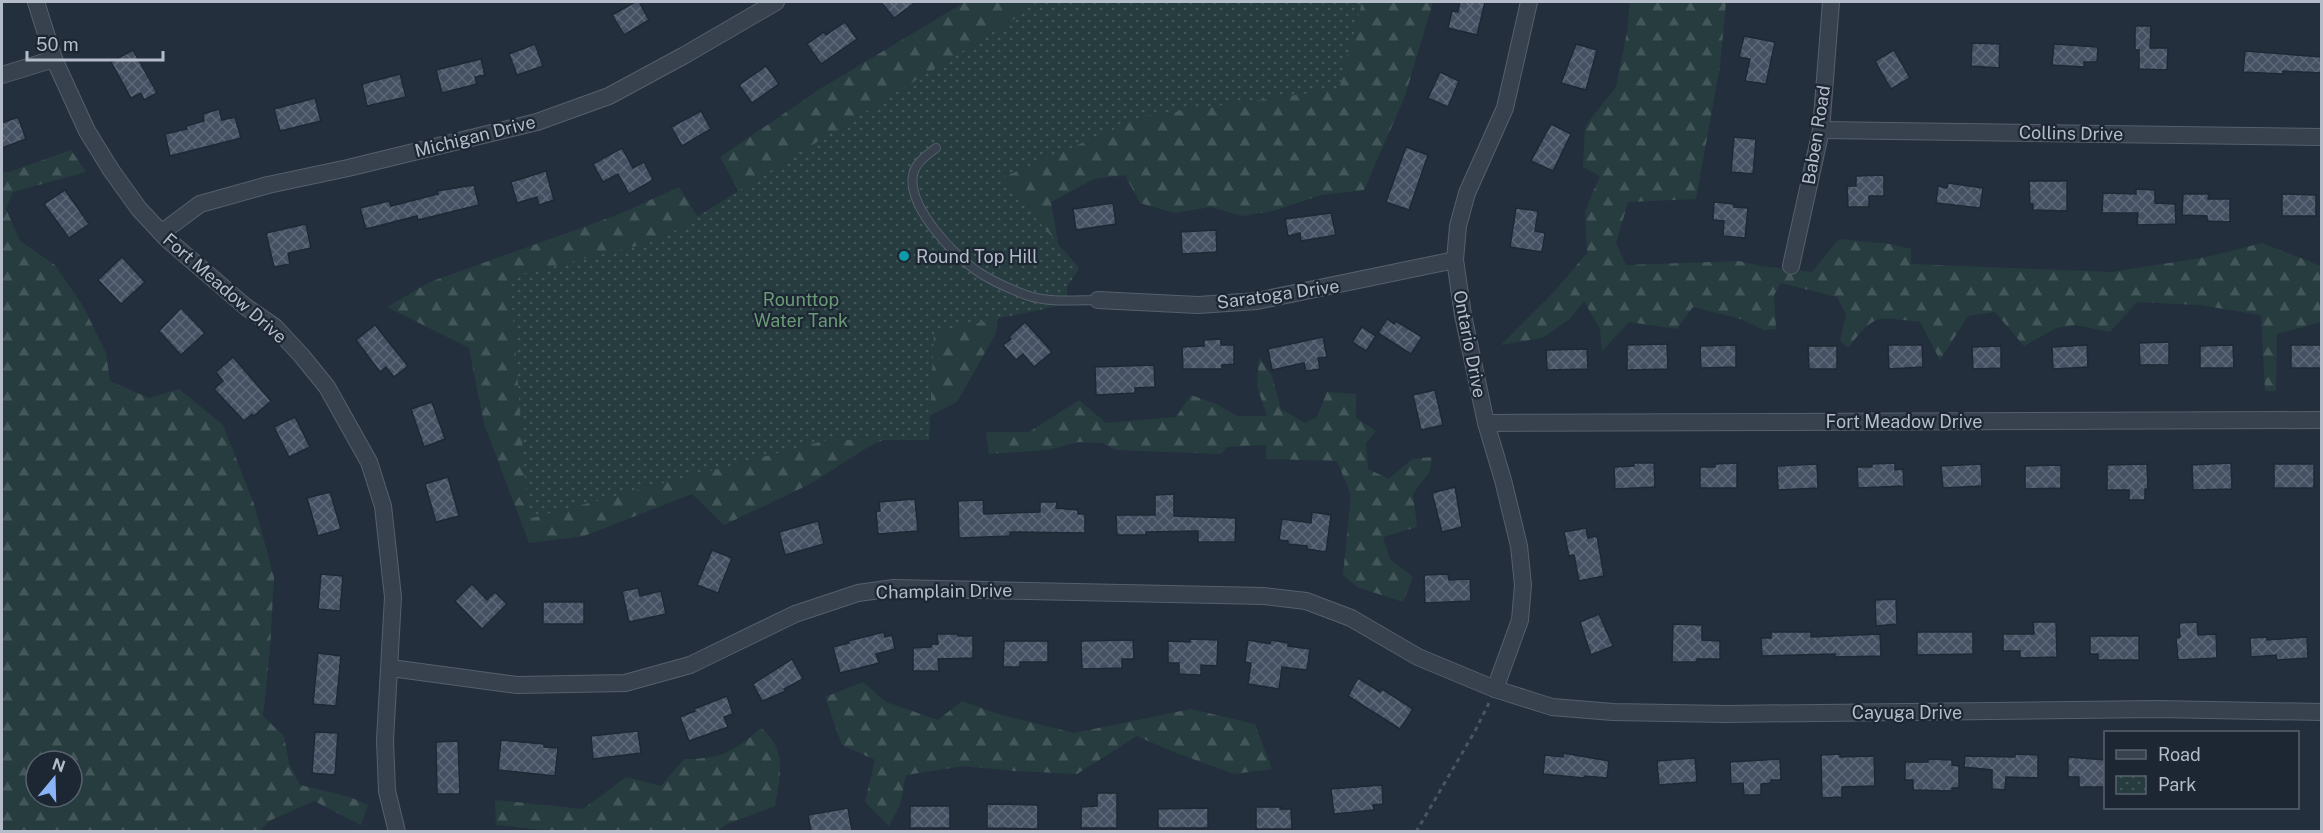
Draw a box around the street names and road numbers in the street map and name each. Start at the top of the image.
street label: Baben Road [1798,84,1834,186]
street label: Michigan Drive [412,111,538,161]
street label: Collins Drive [2019,122,2123,144]
street label: Fort Meadow Drive [159,229,291,347]
street label: Saratoga Drive [1215,275,1341,313]
street label: Ontario Drive [1449,289,1491,399]
street label: Fort Meadow Drive [1826,411,1982,432]
street label: Champlain Drive [875,579,1013,603]
street label: Cayuga Drive [1852,702,1962,723]

